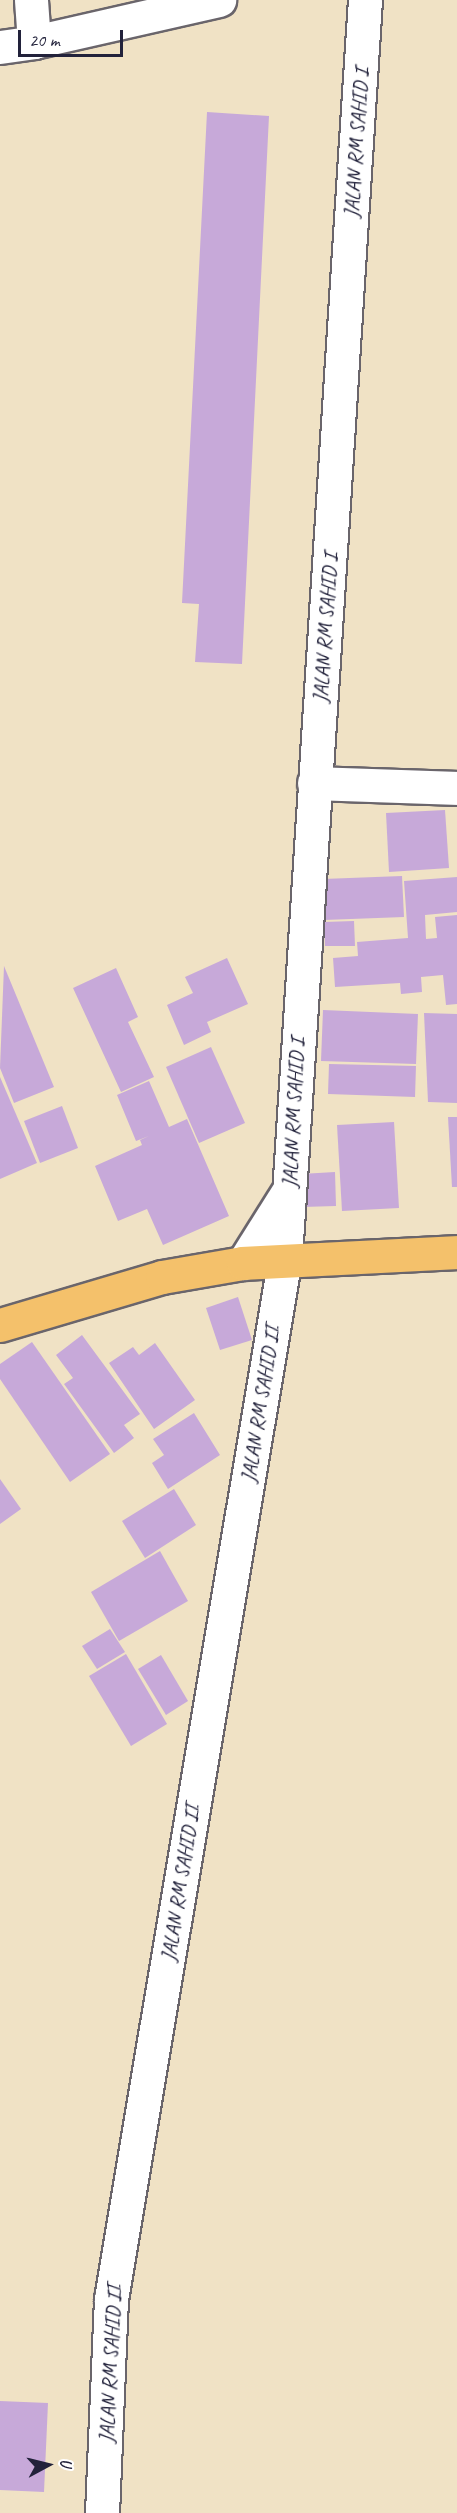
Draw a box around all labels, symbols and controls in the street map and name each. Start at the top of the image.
scale bar [21,18,126,56]
text: 20 m [29,29,60,51]
street label: JALAN RM SAHID I [338,67,374,219]
street label: JALAN RM SAHID I [307,552,343,704]
street label: JALAN RM SAHID I [276,1037,310,1189]
street label: JALAN RM SAHID II [235,1323,285,1485]
street label: JALAN RM SAHID II [155,1802,205,1964]
street label: JALAN RM SAHID II [93,2284,127,2444]
north arrow [18,2435,78,2495]
text: U [55,2458,76,2468]

